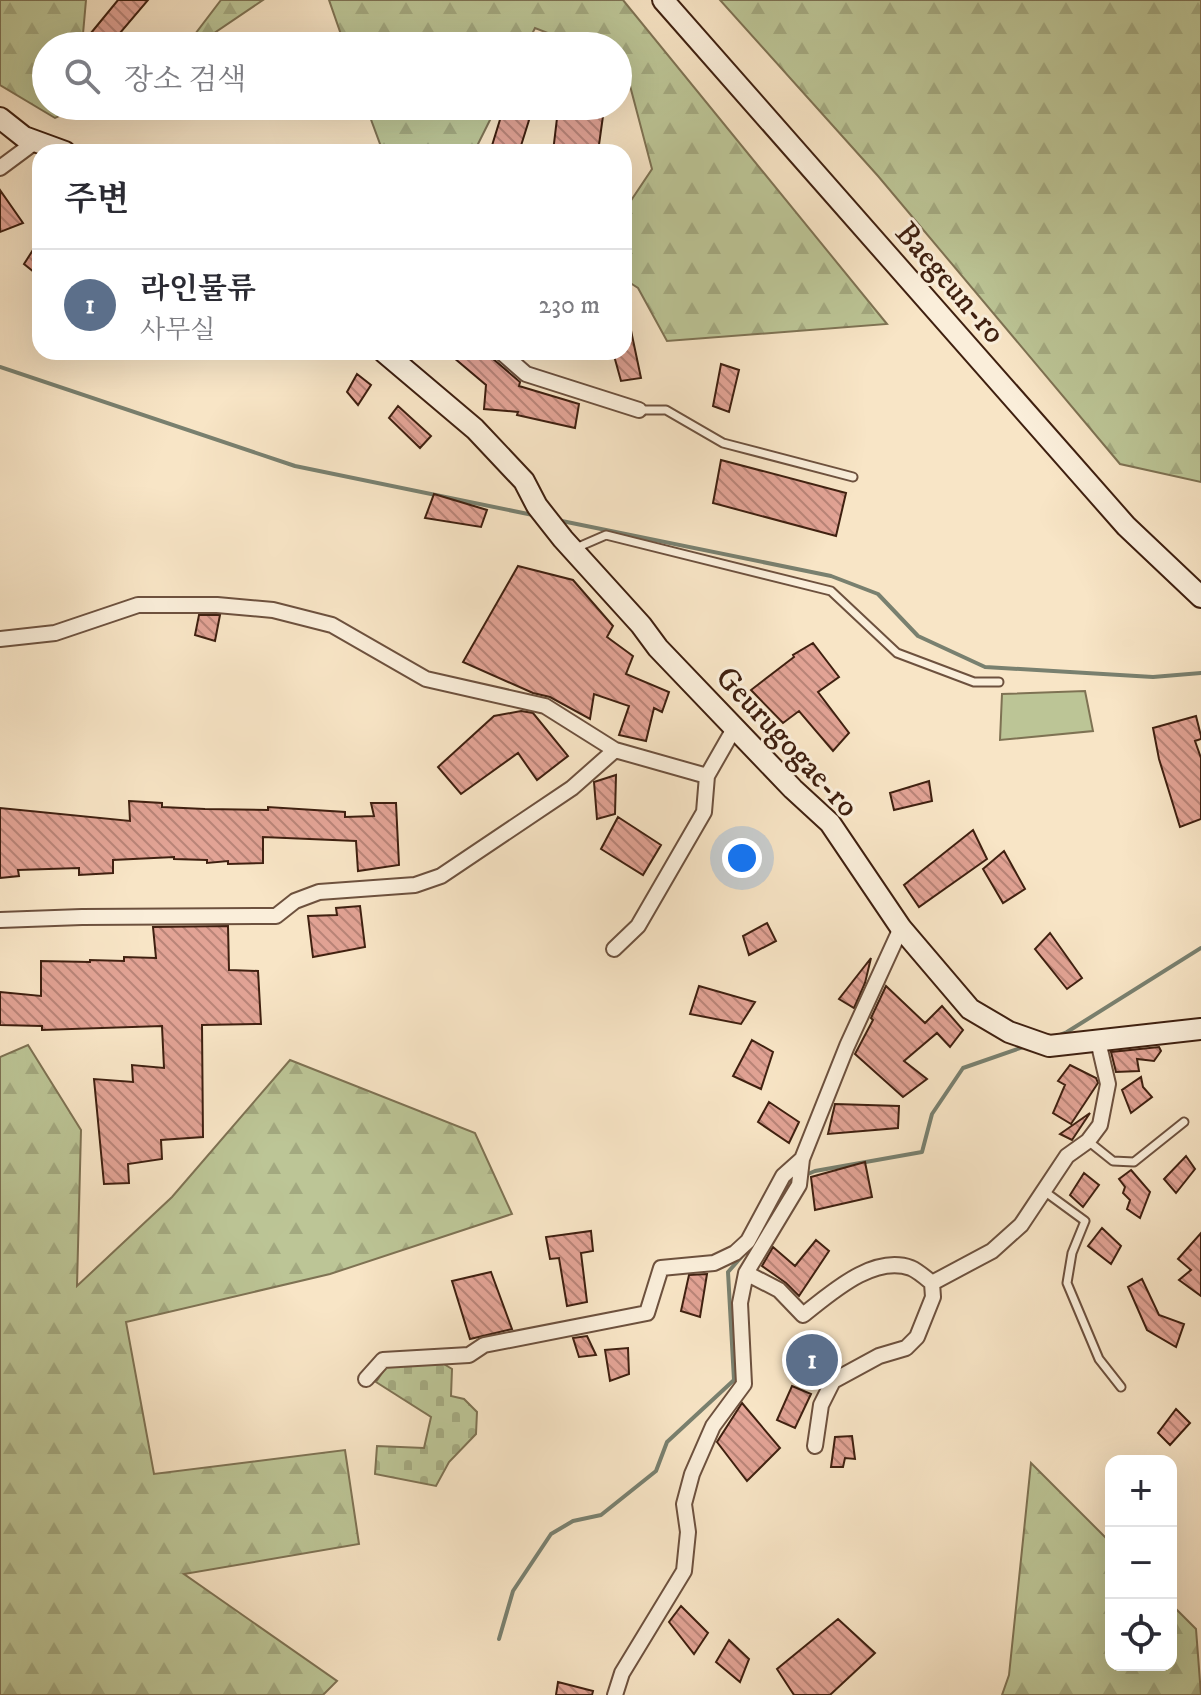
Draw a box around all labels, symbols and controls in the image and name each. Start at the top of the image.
search box [32,32,632,120]
icon: search [60,54,104,98]
text: 장소 검색 [124,62,246,99]
text: 주변 [64,179,130,221]
street label: Baegeun-ro [886,214,1013,352]
text: 라인물류 [140,271,256,308]
text: 1 [85,289,95,322]
text: 230 m [538,289,600,322]
text: 사무실 [140,314,215,347]
street label: Geurugogae-ro [706,658,867,826]
your location [722,838,762,878]
pin: 1 [786,1330,838,1390]
map controls [1105,1455,1177,1671]
button: + [1105,1455,1177,1527]
button: − [1105,1527,1177,1599]
button: locate [1105,1599,1177,1671]

